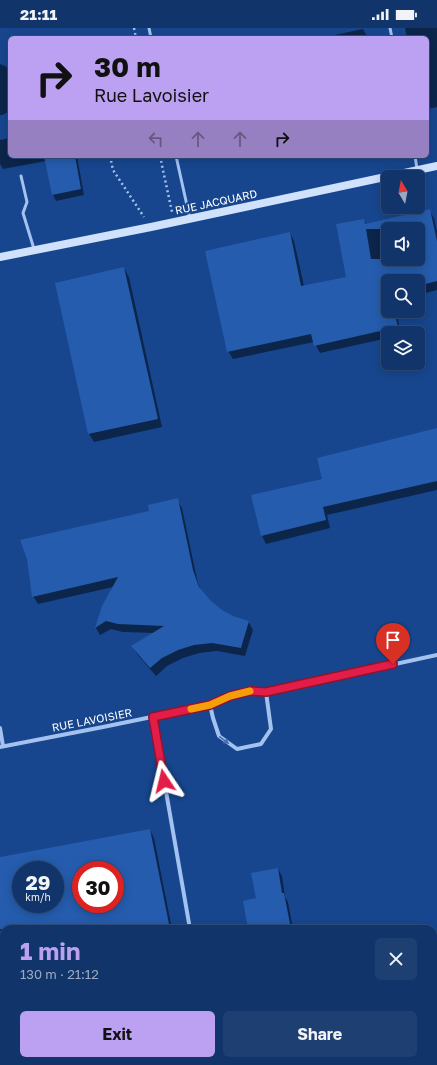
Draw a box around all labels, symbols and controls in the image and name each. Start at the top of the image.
text: 21:11 [20,5,57,23]
text: 30 m [94,50,161,83]
icon: right [28,52,80,104]
text: Rue Lavoisier [94,84,209,106]
icon: left [145,128,167,150]
icon: ahead [187,128,209,150]
icon: ahead [229,128,251,150]
icon: right [271,128,293,150]
north arrow [381,170,425,214]
map controls [381,170,425,370]
street label: RUE JACQUARD [174,186,258,217]
button: sound [381,222,425,266]
button: search [381,274,425,318]
button: layers [381,326,425,370]
pin [376,623,410,664]
icon: arrive [382,629,404,651]
street label: RUE LAVOISIER [51,705,133,734]
one-way arrow [219,736,230,744]
position arrow [143,760,185,802]
speed limit sign: 30 [72,861,124,913]
text: 29 [26,870,50,894]
text: km/h [25,891,51,903]
text: 1 min [20,936,80,965]
button: close [375,938,417,980]
text: 130 m · 21:12 [20,966,99,982]
button: Exit [20,1011,215,1057]
button: Share [223,1011,417,1057]

